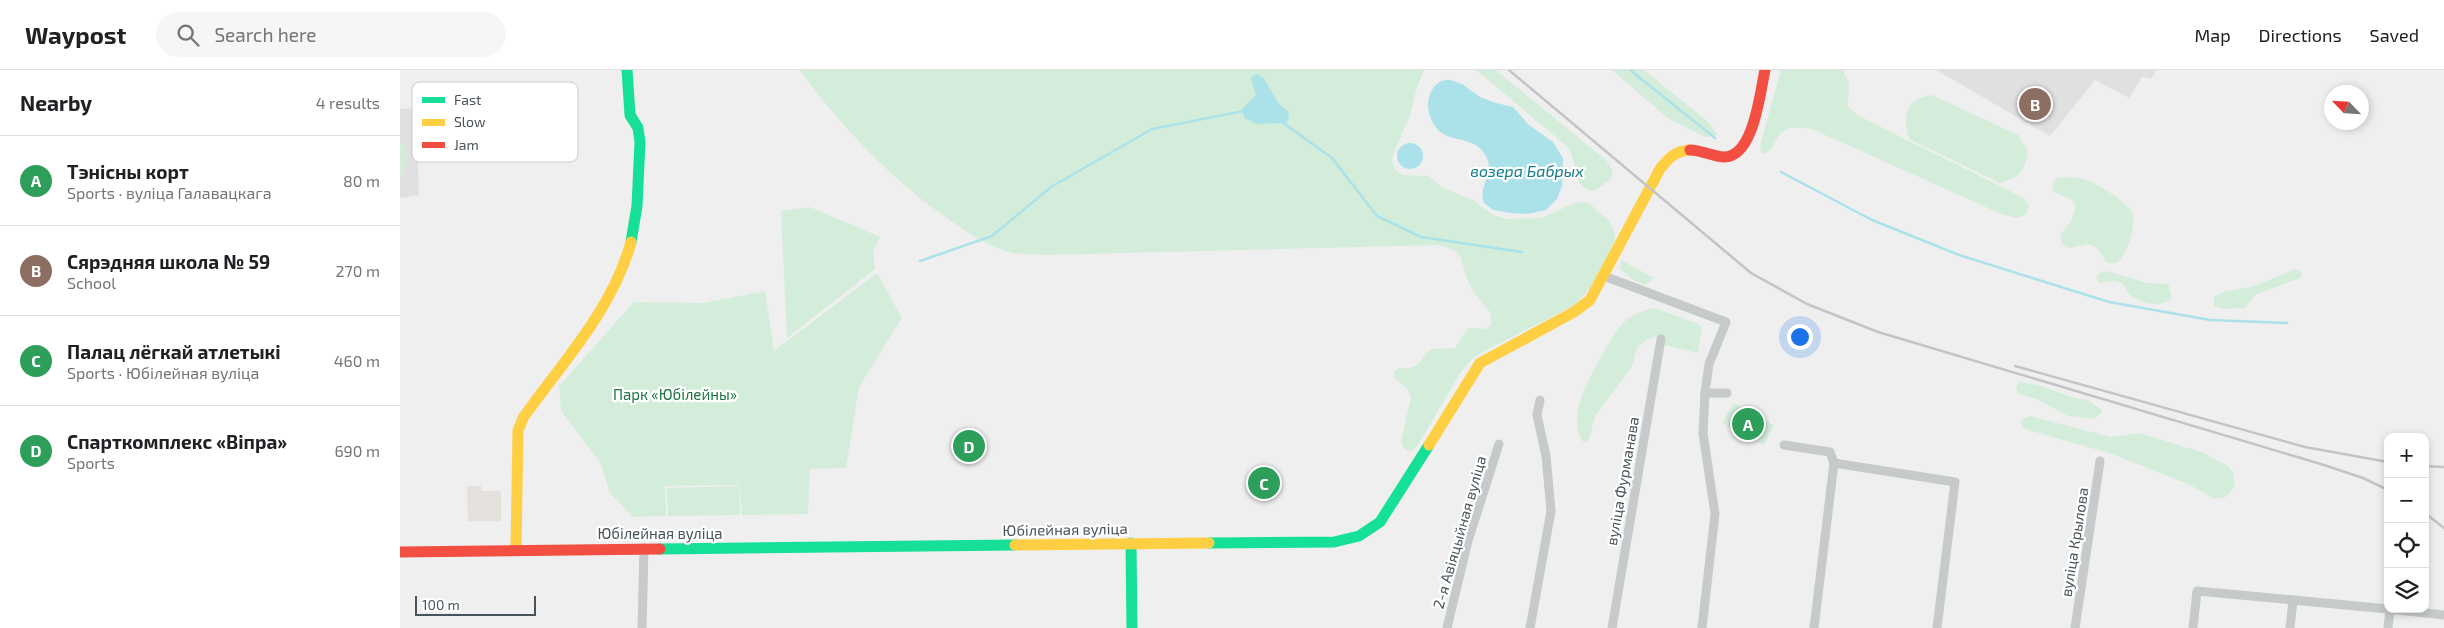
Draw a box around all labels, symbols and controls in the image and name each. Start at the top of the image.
search box [156,12,506,57]
text: Waypost [25,20,126,49]
icon: search [174,21,202,49]
text: Search here [214,23,317,46]
text: Map [2194,24,2231,46]
text: Directions [2259,24,2342,46]
text: Saved [2370,24,2419,46]
legend [412,82,578,162]
pin: B [2019,85,2051,123]
north arrow [2324,85,2369,130]
text: Nearby [20,90,92,115]
text: Fast [454,91,481,108]
text: 4 results [316,93,380,112]
text: Slow [454,113,486,130]
text: Jam [454,136,479,153]
text: Тэнісны корт [67,160,189,183]
water label: возера Бабрых [1470,161,1584,180]
text: A [31,171,41,190]
text: 80 m [343,171,380,190]
text: Sports · вуліца Галавацкага [67,183,271,202]
text: Сярэдняя школа № 59 [67,250,270,273]
text: B [31,261,41,280]
text: 270 m [336,261,380,280]
text: School [67,273,116,292]
your location [1787,324,1813,350]
text: Палац лёгкай атлетыкі [67,340,281,363]
text: C [31,351,41,370]
text: 460 m [334,351,380,370]
text: Sports · Юбілейная вуліца [67,363,259,382]
park label: Парк «Юбілейны» [613,385,737,403]
pin: A [1732,405,1764,443]
street label: вуліца Фурманава [1602,415,1643,547]
pin: D [953,427,985,465]
text: Спарткомплекс «Віпра» [67,430,287,453]
map controls [2384,433,2429,613]
button: + [2384,433,2429,478]
text: D [31,441,41,460]
text: 690 m [334,441,380,460]
text: Sports [67,453,115,472]
street label: 2-я Авіяцыйная вуліца [1429,453,1490,611]
pin: C [1248,464,1280,502]
button: − [2384,478,2429,523]
street label: вуліца Крылова [2056,486,2093,598]
street label: Юбілейная вуліца [1002,519,1128,540]
button: locate [2384,523,2429,568]
street label: Юбілейная вуліца [597,524,723,543]
button: layers [2384,568,2429,613]
scale bar [415,593,536,616]
text: 100 m [422,596,460,613]

